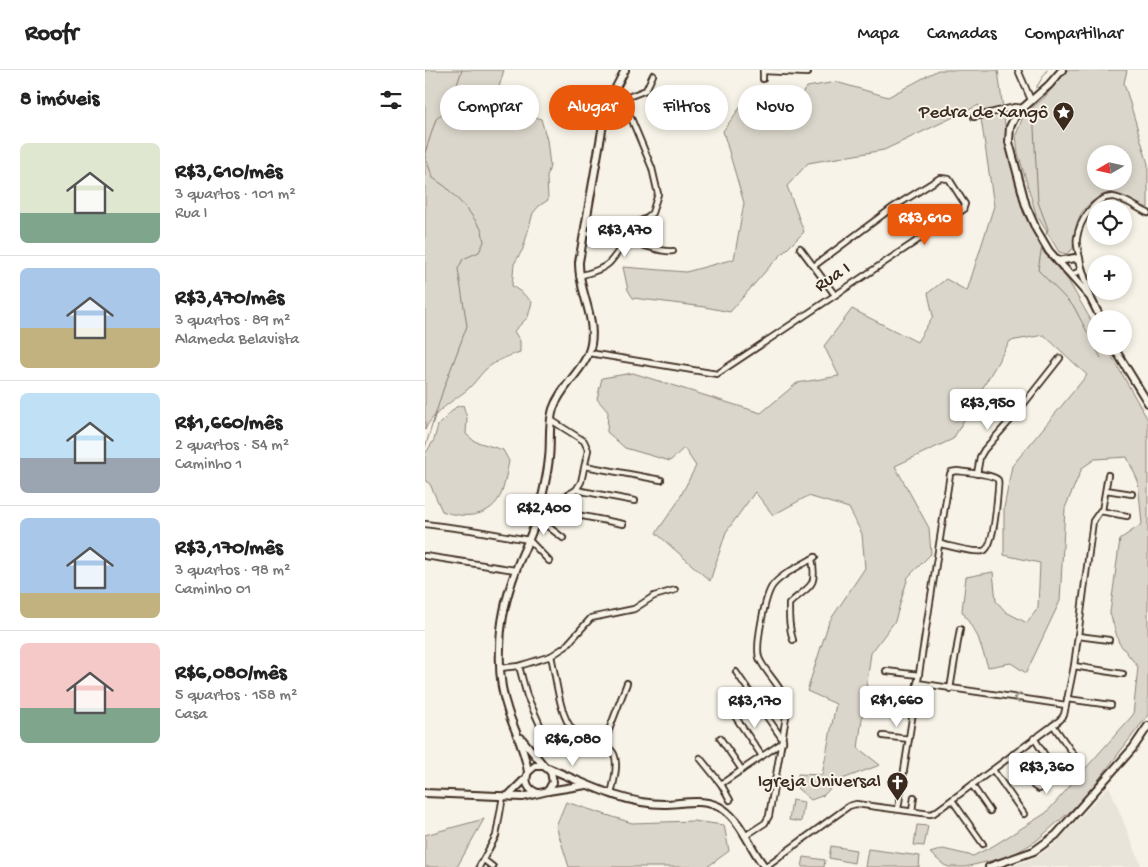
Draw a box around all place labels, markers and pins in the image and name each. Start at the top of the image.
place icon: Pedra de Xangô [1052,101,1076,132]
place label: Pedra de Xangô [918,102,1048,125]
pin: R$3,610 [879,204,971,246]
pin: R$3,470 [579,216,671,258]
pin: R$3,950 [942,388,1034,431]
pin: R$2,400 [498,494,590,536]
pin: R$3,170 [709,686,801,729]
pin: R$1,660 [851,686,943,728]
pin: R$6,080 [527,724,619,767]
pin: R$3,360 [1001,752,1093,795]
church icon: Igreja Universal [885,770,909,801]
place label: Igreja Universal [758,771,881,794]

